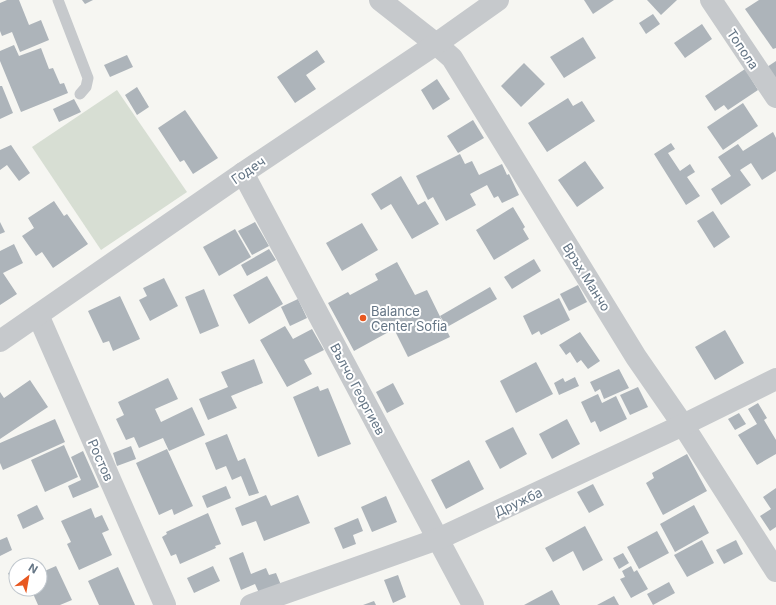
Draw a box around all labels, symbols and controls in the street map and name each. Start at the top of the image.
street label: Топола [724,26,762,72]
street label: Годеч [228,153,268,187]
street label: Връх Манчо [560,240,614,314]
place label: Balance Center Sofia [371,303,447,334]
marker: Balance Center Sofia [358,313,368,323]
street label: Вълчо Георгиев [327,340,389,438]
street label: Ростов [85,436,117,484]
street label: Дружба [491,484,545,520]
north arrow [8,557,48,597]
text: N [26,560,40,577]

